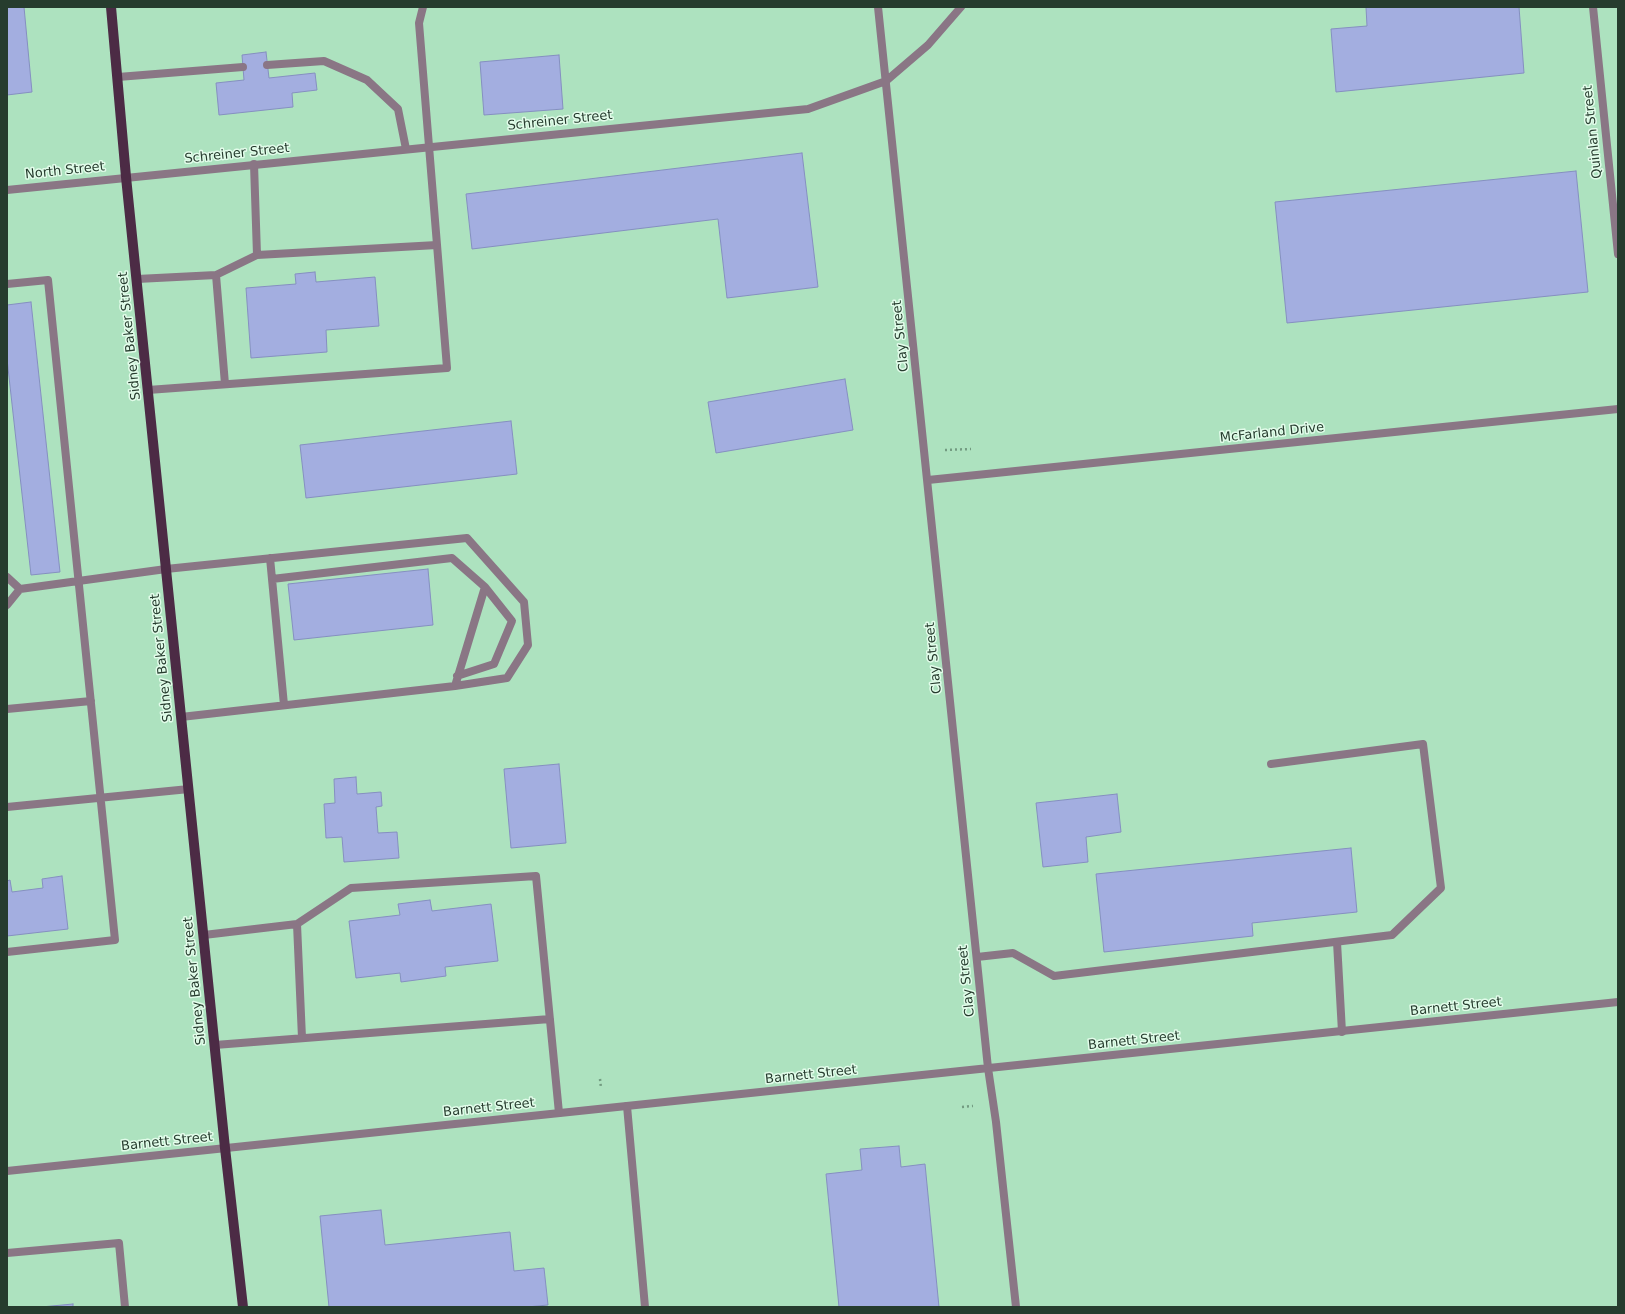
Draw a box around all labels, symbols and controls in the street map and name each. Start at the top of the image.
street label: Quinlan Street [1580,85,1606,179]
street label: Schreiner Street [507,108,613,134]
street label: Schreiner Street [184,141,290,167]
street label: North Street [24,159,106,183]
street label: Sidney Baker Street [115,271,145,401]
street label: Clay Street [889,299,913,373]
street label: McFarland Drive [1219,420,1325,446]
street label: Sidney Baker Street [147,593,177,723]
street label: Clay Street [922,621,946,695]
street label: Sidney Baker Street [180,916,210,1046]
street label: Clay Street [955,944,979,1018]
street label: Barnett Street [1409,994,1503,1020]
street label: Barnett Street [1087,1028,1181,1054]
street label: Barnett Street [764,1062,858,1088]
street label: Barnett Street [442,1095,536,1121]
street label: Barnett Street [120,1129,214,1155]

